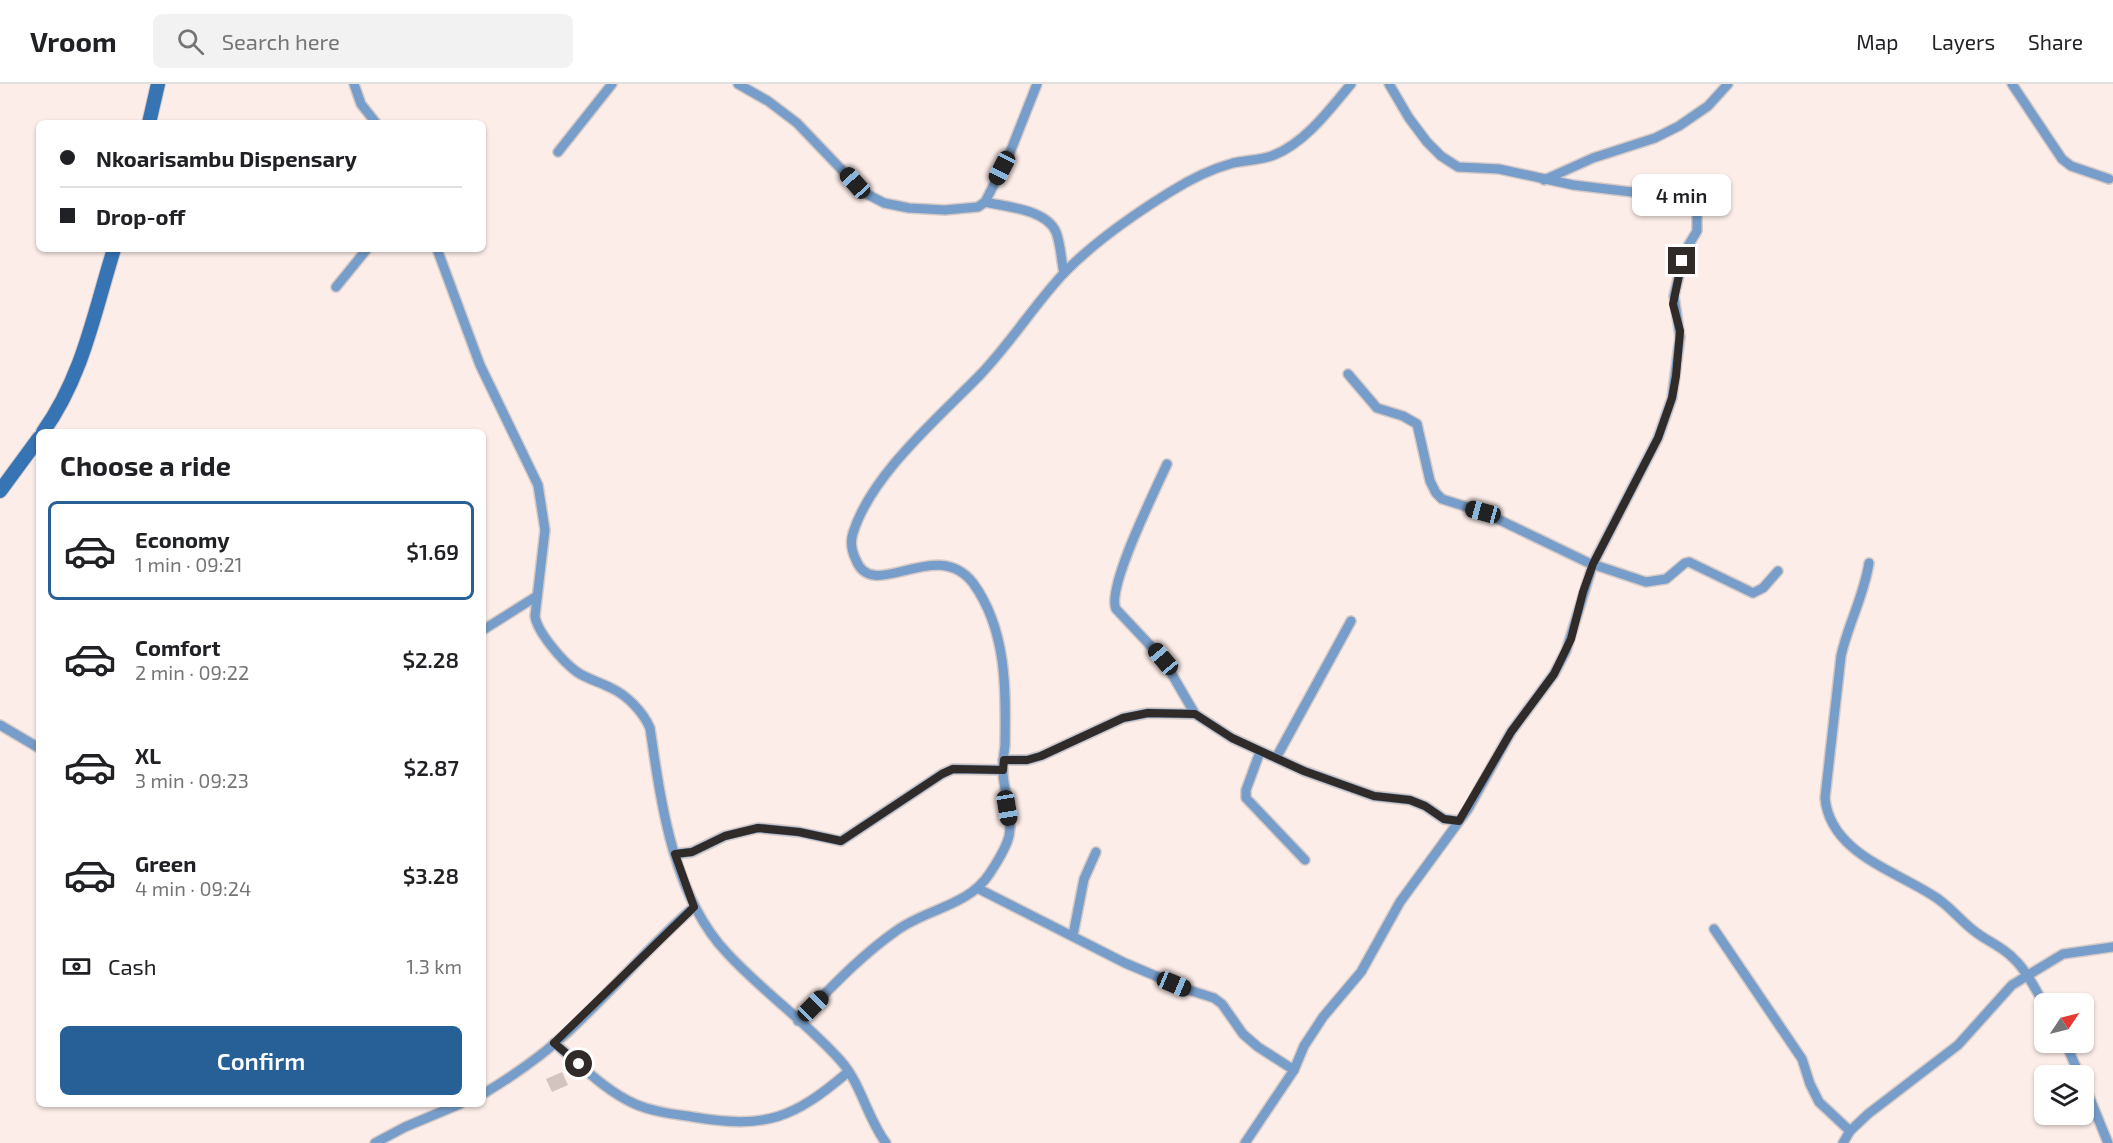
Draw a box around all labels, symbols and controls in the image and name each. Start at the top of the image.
search box [153,14,573,68]
text: Vroom [30,24,117,58]
icon: search [174,25,207,58]
text: Search here [222,28,340,54]
text: Map [1856,29,1898,54]
text: Layers [1931,29,1995,54]
text: Share [2028,29,2083,54]
text: Nkoarisambu Dispensary [96,145,357,171]
car [986,148,1018,188]
car [836,164,874,202]
callout: 4 min [1632,174,1732,216]
text: 4 min [1656,183,1707,207]
text: Drop-off [96,203,185,229]
route end [1668,247,1695,274]
text: Choose a ride [60,449,231,481]
car [1463,499,1503,525]
icon: car [63,524,117,578]
text: Economy [135,526,230,552]
text: $1.69 [406,538,459,564]
text: 1 min · 09:21 [135,552,243,576]
icon: car [63,632,117,686]
text: Comfort [135,634,220,660]
car [1145,639,1181,679]
text: $2.28 [402,646,459,672]
text: 2 min · 09:22 [135,660,249,684]
icon: car [63,740,117,794]
text: XL [135,742,161,768]
text: $2.87 [404,754,459,780]
text: 3 min · 09:23 [135,768,249,792]
car [995,789,1019,827]
icon: car [63,848,117,902]
text: Green [135,850,197,876]
text: $3.28 [403,862,459,888]
text: 4 min · 09:24 [135,876,251,900]
icon: cash [60,950,93,983]
text: Cash [108,953,157,979]
text: 1.3 km [406,954,462,978]
car [1154,969,1194,999]
car [794,987,832,1025]
north arrow [2034,993,2094,1053]
map controls [2034,993,2094,1125]
button: Confirm [60,1026,462,1095]
route start [565,1050,592,1077]
button: layers [2034,1065,2094,1125]

